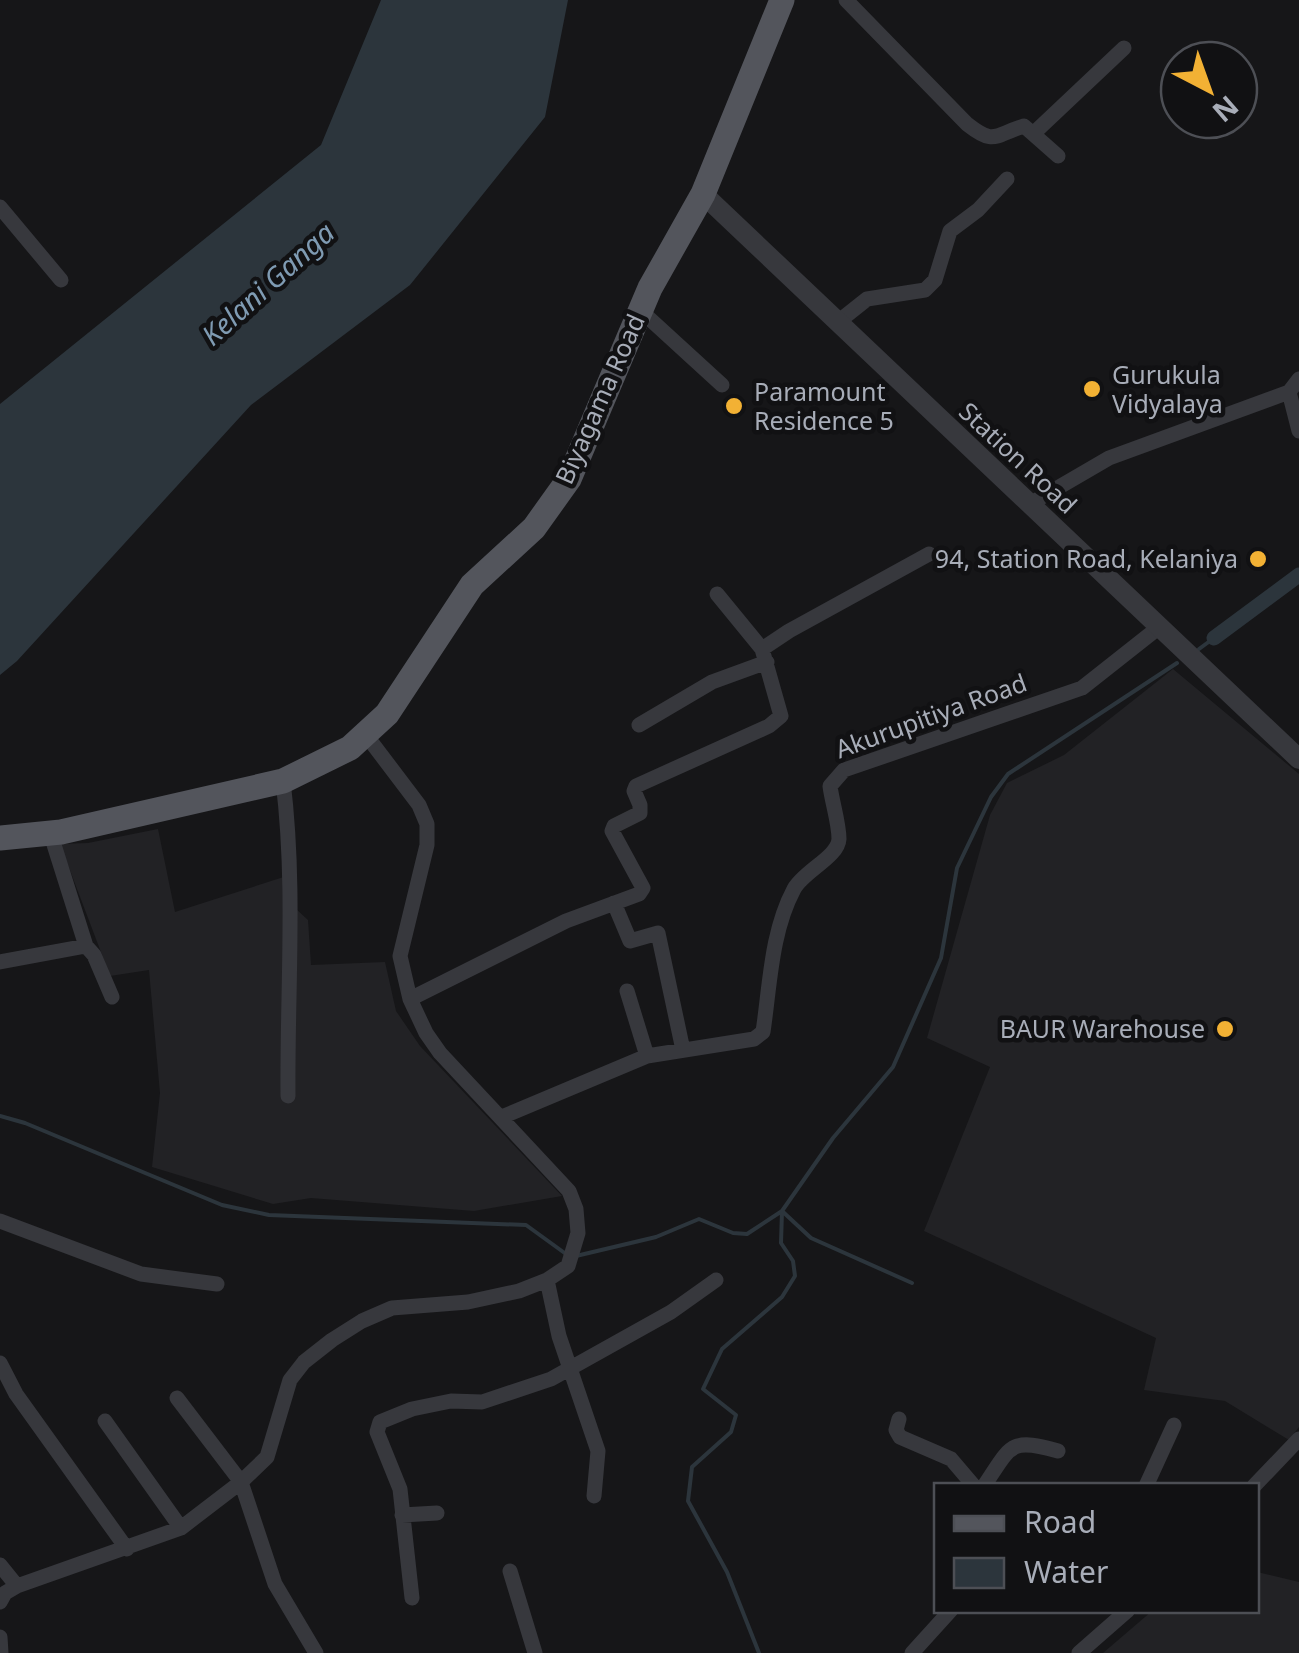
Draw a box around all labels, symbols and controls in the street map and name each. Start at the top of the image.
north arrow [1159,40,1259,140]
text: N [1205,88,1247,131]
water label: Kelani Ganga [193,213,342,353]
street label: Biyagama Road [546,308,652,489]
place label: Gurukula Vidyalaya [1112,357,1223,420]
place label: Paramount Residence 5 [754,374,894,437]
marker: Gurukula Vidyalaya [1081,378,1103,400]
street label: Station Road [952,394,1085,521]
marker: Paramount Residence 5 [723,395,745,417]
place label: 94, Station Road, Kelaniya [935,541,1238,575]
marker: 94, Station Road, Kelaniya [1247,548,1269,570]
street label: Akurupitiya Road [830,665,1031,765]
place label: BAUR Warehouse [1000,1011,1205,1045]
marker: BAUR Warehouse [1214,1018,1236,1040]
legend [934,1483,1259,1613]
text: Road [1024,1501,1096,1542]
text: Water [1024,1551,1108,1592]

